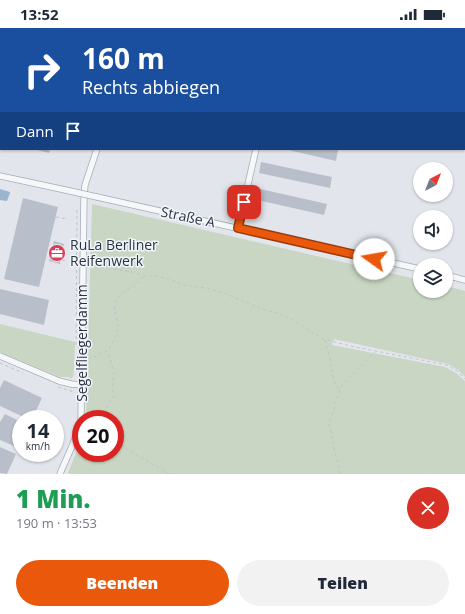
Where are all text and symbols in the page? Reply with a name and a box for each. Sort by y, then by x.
text: 13:52 [20,4,59,24]
text: 160 m [82,39,165,77]
icon: right [16,44,68,96]
text: Rechts abbiegen [82,75,220,99]
icon: arrive [62,120,84,142]
text: Dann [16,121,54,141]
north arrow [413,162,453,202]
map controls [413,162,453,298]
pin [227,185,261,219]
icon: arrive [233,191,255,213]
street label: Straße A [159,201,217,232]
button: sound [413,210,453,250]
place label: RuLa Berliner Reifenwerk [70,235,158,270]
position arrow [353,238,395,280]
office icon: RuLa Berliner Reifenwerk [47,243,67,263]
button: layers [413,258,453,298]
street label: Segelfliegerdamm [72,284,91,402]
speed limit sign: 20 [72,410,124,462]
text: 14 [27,417,49,444]
text: km/h [26,439,50,453]
text: 1 Min. [16,482,90,515]
button: close [407,487,449,529]
text: 190 m · 13:53 [16,514,97,532]
button: Beenden [16,560,229,606]
button: Teilen [237,560,449,606]

